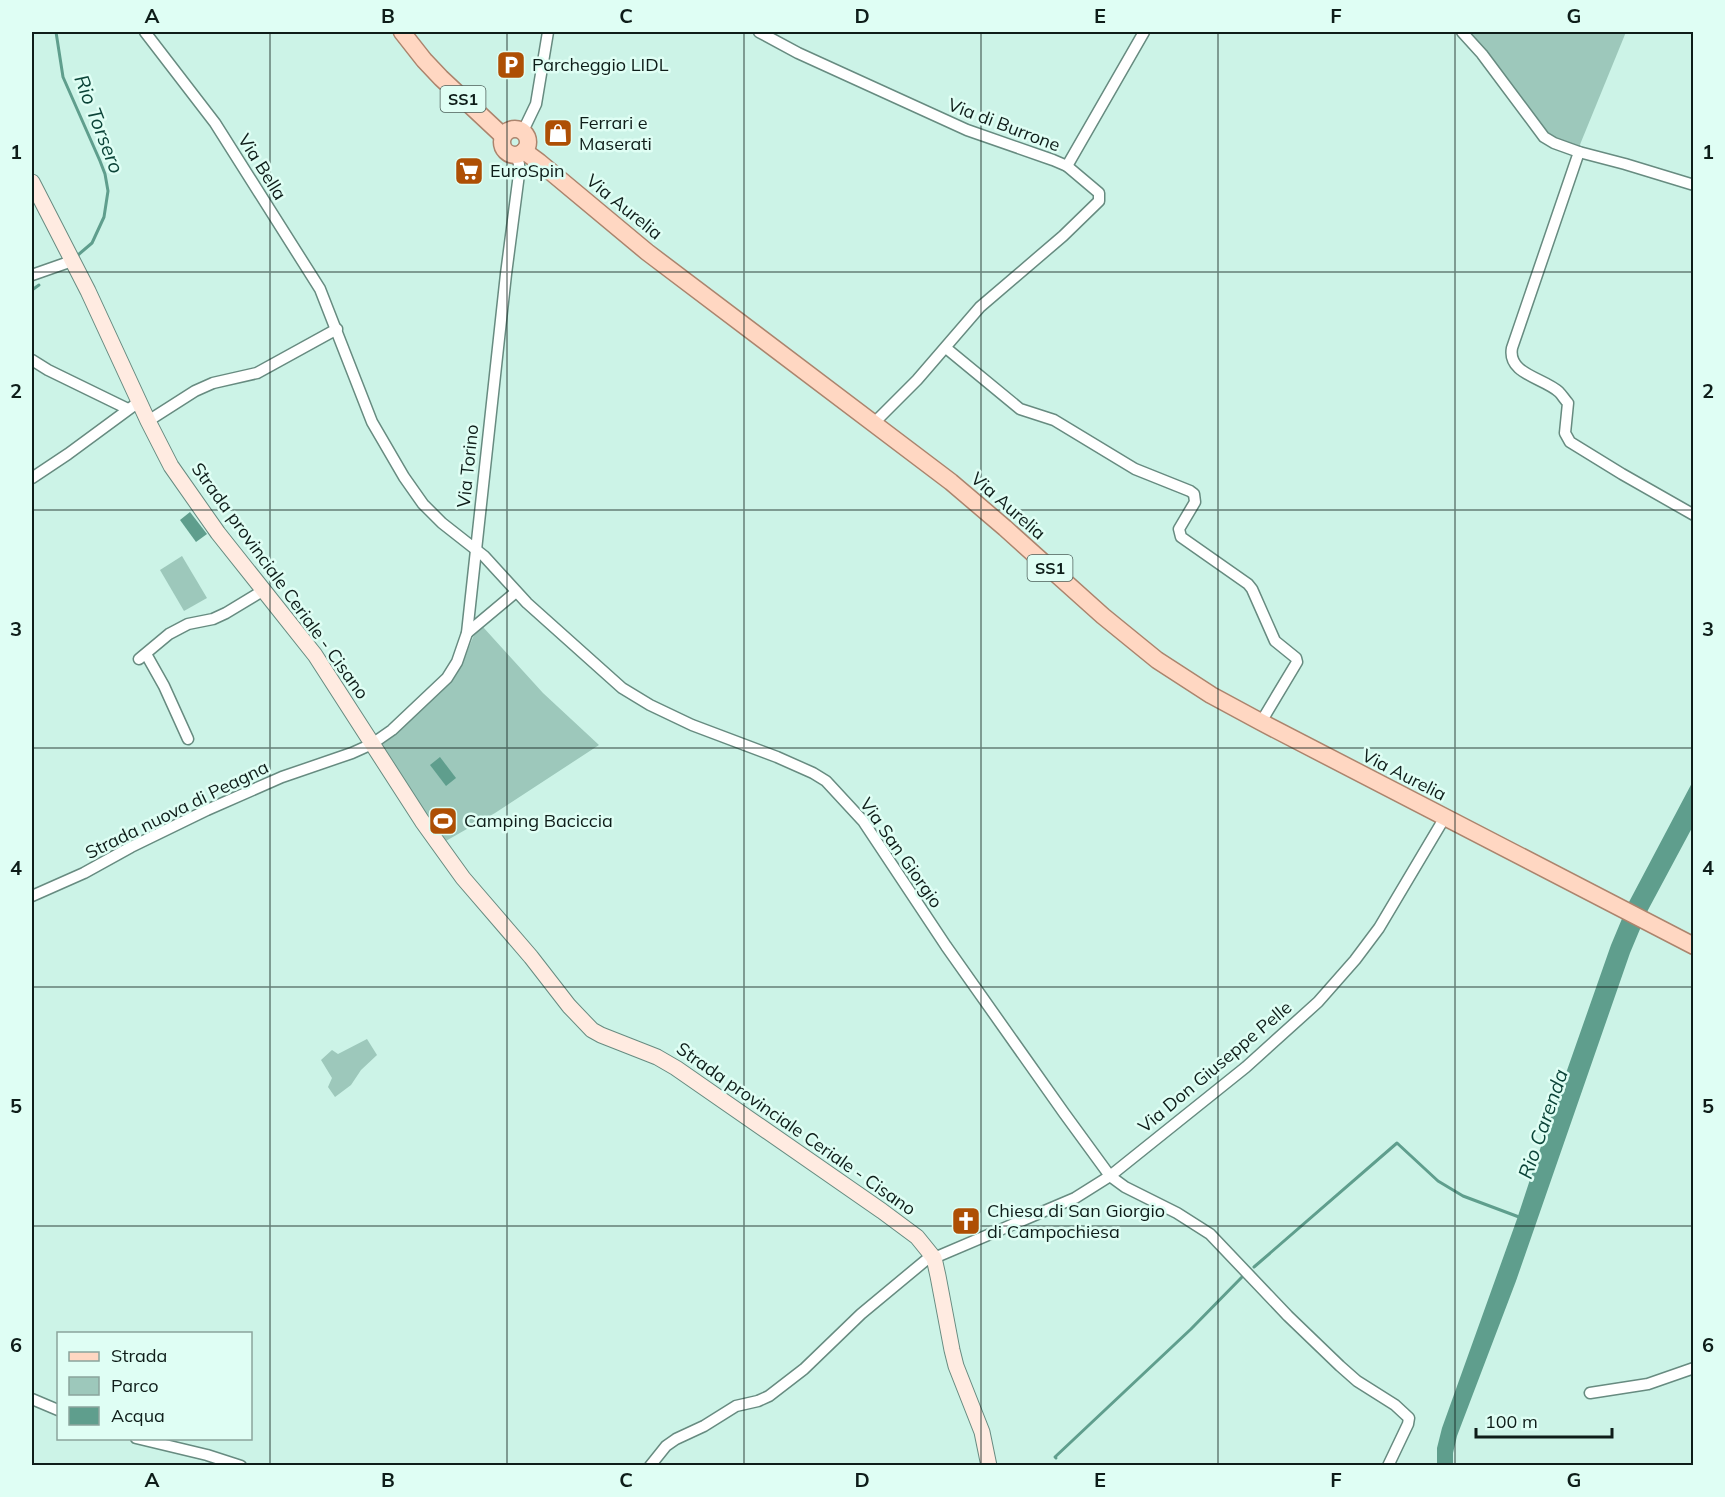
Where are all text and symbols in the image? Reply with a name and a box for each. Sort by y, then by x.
text: A [145,3,160,28]
text: B [381,3,395,28]
text: C [619,3,633,28]
text: D [854,3,870,28]
text: E [1094,3,1106,28]
text: F [1330,3,1342,28]
text: G [1567,3,1581,28]
parking icon: Parcheggio LIDL [495,49,527,81]
place label: Parcheggio LIDL [532,53,669,76]
water label: Rio Torsero [69,71,130,177]
road number: SS1 [440,86,486,112]
street label: Via di Burrone [945,93,1064,156]
place label: Ferrari e Maserati [579,111,652,155]
shop icon: Ferrari e Maserati [542,117,574,149]
street label: Via Bella [233,129,292,204]
text: 1 [10,139,22,164]
text: 1 [1702,139,1714,164]
supermarket icon: EuroSpin [453,155,485,187]
place label: EuroSpin [490,159,565,182]
street label: Via Aurelia [582,169,667,244]
text: 2 [10,378,22,403]
text: 2 [1702,378,1714,403]
street label: Via Torino [452,423,483,509]
street label: Strada provinciale Ceriale - Cisano [187,458,374,704]
street label: Via Aurelia [966,467,1050,544]
road number: SS1 [1028,555,1072,581]
text: 3 [10,616,22,641]
text: 3 [1702,616,1714,641]
street label: Via Aurelia [1358,744,1450,806]
street label: Strada nuova di Peagna [81,755,272,864]
street label: Via San Giorgio [855,793,948,912]
sports icon: Camping Baciccia [427,805,459,837]
place label: Camping Baciccia [464,809,613,832]
text: 4 [10,855,22,880]
text: 4 [1702,855,1714,880]
street label: Via Don Giuseppe Pelle [1133,996,1296,1138]
street label: Strada provinciale Ceriale - Cisano [672,1037,920,1220]
water label: Rio Carenda [1512,1066,1573,1182]
text: 5 [10,1093,22,1118]
text: 5 [1702,1093,1714,1118]
place label: Chiesa di San Giorgio di Campochiesa [987,1199,1165,1243]
church icon: Chiesa di San Giorgio di Campochiesa [950,1205,982,1237]
text: 6 [10,1332,22,1357]
legend [57,1332,252,1440]
text: 6 [1702,1332,1714,1357]
text: Strada [111,1344,167,1367]
text: Parco [111,1374,159,1397]
scale bar [1476,1401,1612,1439]
text: Acqua [111,1404,165,1427]
text: 100 m [1485,1410,1538,1433]
text: A [145,1467,160,1492]
text: B [381,1467,395,1492]
text: C [619,1467,633,1492]
text: D [854,1467,870,1492]
text: E [1094,1467,1106,1492]
text: F [1330,1467,1342,1492]
text: G [1567,1467,1581,1492]

